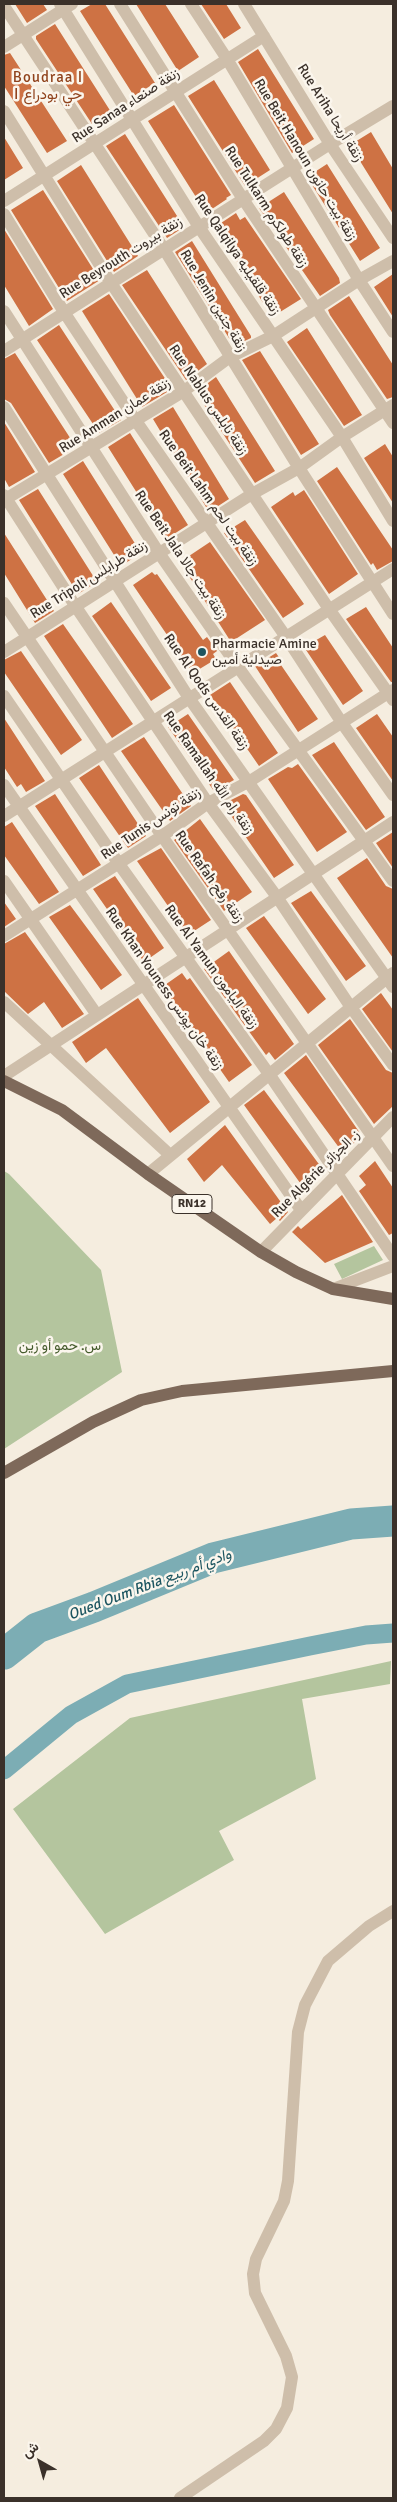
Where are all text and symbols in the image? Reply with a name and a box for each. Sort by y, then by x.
street label: Rue Ariha زنقة أريحا [293,61,367,165]
street label: Rue Sanaa زنقة صنعاء [69,65,183,147]
district label: Boudraa I I حي بودراع [12,69,84,104]
street label: Rue Beit Hanoun زنقة بيت حانون [250,76,360,244]
street label: Rue Tulkarm زنقة طولكرم [221,143,311,271]
street label: Rue Qalqilya زنقة قلقيليه [190,191,284,319]
street label: Rue Beyrouth زنقة بيروت [57,213,185,303]
street label: Rue Jenin زنقة جنين [176,247,250,355]
street label: Rue Nablus زنقة نابلس [165,342,251,458]
street label: Rue Amman زنقة عمان [56,375,174,457]
street label: Rue Beit Lahm زنقة بيت لحم [155,427,261,569]
street label: Rue Beit Jala زنقة بيت جالا [131,487,229,623]
street label: Rue Tripoli زنقة طرابلس [27,537,151,623]
street label: Rue Al Qods زنقة القدس [160,631,252,753]
place label: Pharmacie Amine صيدلية أمين [212,636,317,669]
marker: Pharmacie Amine صيدلية أمين [196,646,208,658]
street label: Rue Ramallah زنقة رام الله [159,708,257,838]
street label: Rue Tunis زنقة تونس [98,784,204,864]
street label: Rue Rafah زنقة رفح [171,828,247,926]
street label: Rue Al Yamun زنقة اليامون [160,902,262,1032]
street label: Rue Khan Youness زنقة خان يونس [101,905,227,1073]
street label: Rue Algérie ز. الجزائر [268,1126,364,1222]
road number: RN12 [172,1194,212,1214]
park label: س. حمو أو زين [19,1338,101,1354]
water label: Oued Oum Rbia وادي أم ربيع [66,1546,234,1624]
north arrow [15,2437,65,2487]
text: ش [19,2438,42,2462]

